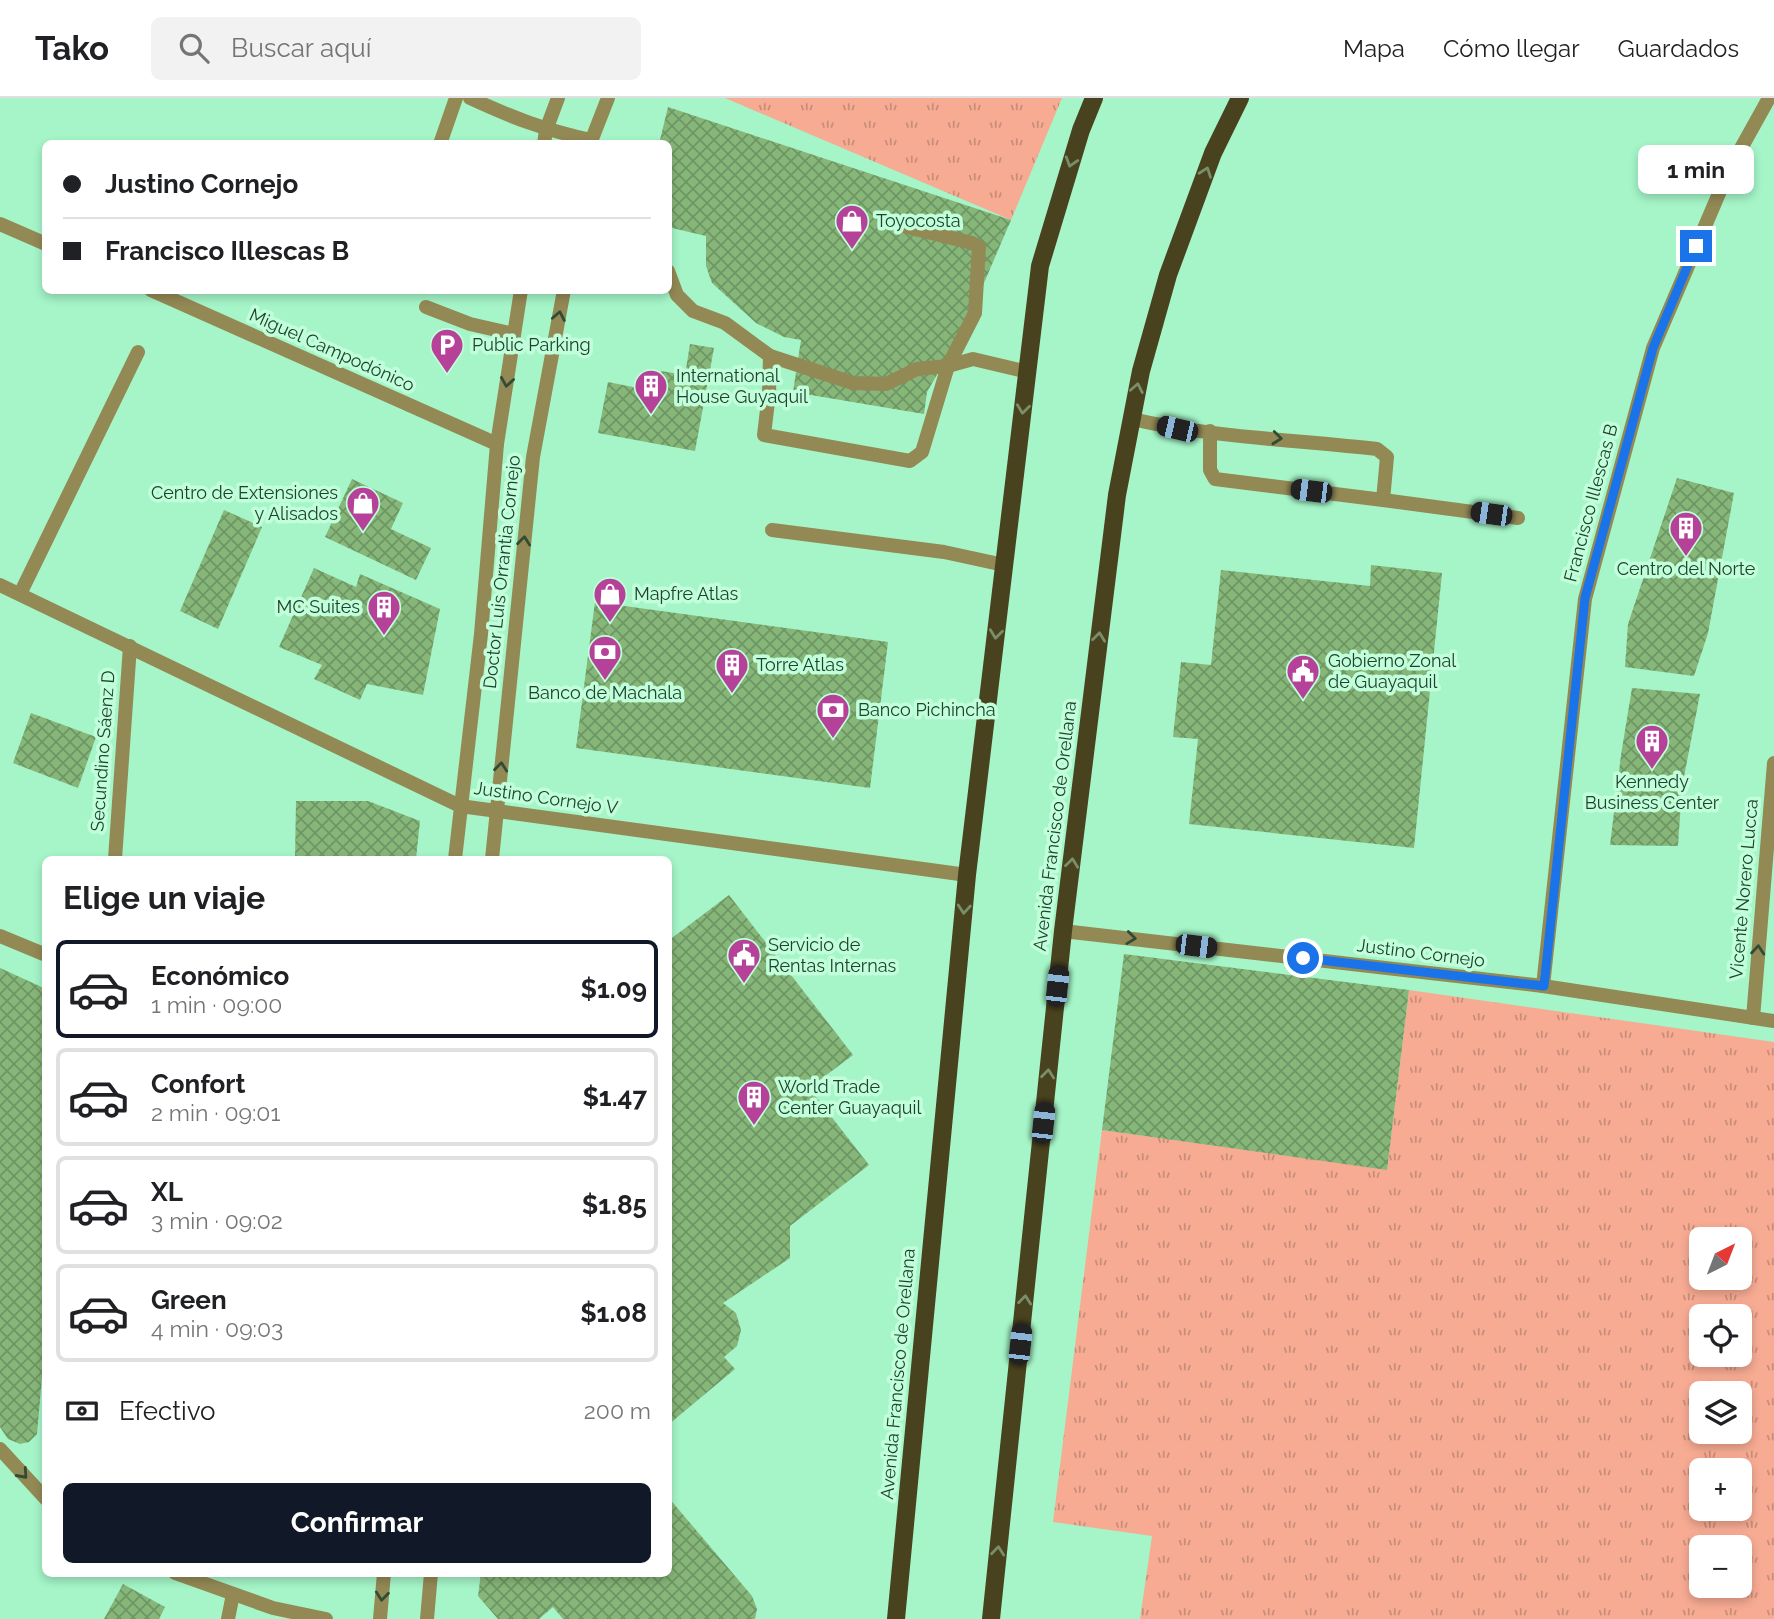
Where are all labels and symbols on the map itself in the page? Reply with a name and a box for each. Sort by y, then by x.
callout: 1 min [1638,144,1754,194]
one-way arrow [1065,156,1080,168]
one-way arrow [1198,166,1212,178]
shop icon: Toyocosta [833,202,871,251]
place label: Toyocosta [876,210,961,231]
route end [1680,230,1712,262]
street label: Miguel Campodónico [246,304,418,396]
one-way arrow [551,310,566,322]
parking icon: Public Parking [428,326,466,375]
place label: Public Parking [472,334,591,355]
place label: International House Guyaquil [676,365,808,407]
building icon: International House Guyaquil [632,367,670,416]
one-way arrow [500,376,515,388]
one-way arrow [1129,382,1144,394]
one-way arrow [1016,403,1031,414]
car [1155,414,1200,444]
street label: Francisco Illescas B [1559,422,1622,584]
one-way arrow [1272,431,1283,446]
street label: Doctor Luis Orrantia Cornejo [479,454,524,690]
car [1289,478,1334,504]
place label: Centro de Extensiones y Alisados [151,482,338,524]
shop icon: Centro de Extensiones y Alisados [344,484,382,533]
car [1469,501,1514,527]
building icon: Centro del Norte [1667,509,1705,558]
one-way arrow [516,535,531,546]
place label: Centro del Norte [1617,558,1756,579]
shop icon: Mapfre Atlas [591,575,629,624]
place label: Mapfre Atlas [634,583,739,604]
building icon: MC Suites [365,588,403,637]
place label: MC Suites [277,596,360,617]
one-way arrow [988,629,1003,640]
one-way arrow [1092,631,1107,643]
bank icon: Banco de Machala [586,633,624,682]
building icon: Torre Atlas [713,646,751,695]
place label: Gobierno Zonal de Guayaquil [1328,650,1456,692]
public building icon: Gobierno Zonal de Guayaquil [1284,652,1322,701]
place label: Torre Atlas [756,654,844,675]
street label: Secundino Sáenz D [86,670,119,832]
place label: Banco de Machala [528,682,682,703]
bank icon: Banco Pichincha [814,691,852,740]
place label: Banco Pichincha [858,699,995,720]
street label: Avenida Francisco de Orellana [1029,700,1080,952]
building icon: Kennedy Business Center [1633,722,1671,771]
one-way arrow [493,761,508,773]
place label: Kennedy Business Center [1585,771,1720,813]
street label: Justino Cornejo V [473,777,619,818]
street label: Vicente Norero Lucca [1725,798,1762,980]
one-way arrow [1064,857,1079,869]
one-way arrow [957,904,972,915]
one-way arrow [1125,931,1137,946]
car [1174,933,1219,959]
place label: Servicio de Rentas Internas [768,934,896,976]
street label: Justino Cornejo [1356,934,1487,971]
public building icon: Servicio de Rentas Internas [725,936,763,985]
route start [1287,942,1319,974]
one-way arrow [1750,945,1765,956]
car [1045,964,1070,1008]
one-way arrow [1040,1068,1055,1079]
place label: World Trade Center Guayaquil [778,1076,921,1118]
building icon: World Trade Center Guayaquil [735,1078,773,1127]
car [1031,1101,1056,1145]
north arrow [1689,1227,1752,1290]
street label: Avenida Francisco de Orellana [876,1248,919,1500]
one-way arrow [1017,1295,1032,1306]
car [1008,1322,1033,1366]
one-way arrow [15,1466,27,1479]
one-way arrow [991,1545,1006,1557]
one-way arrow [375,1591,390,1602]

